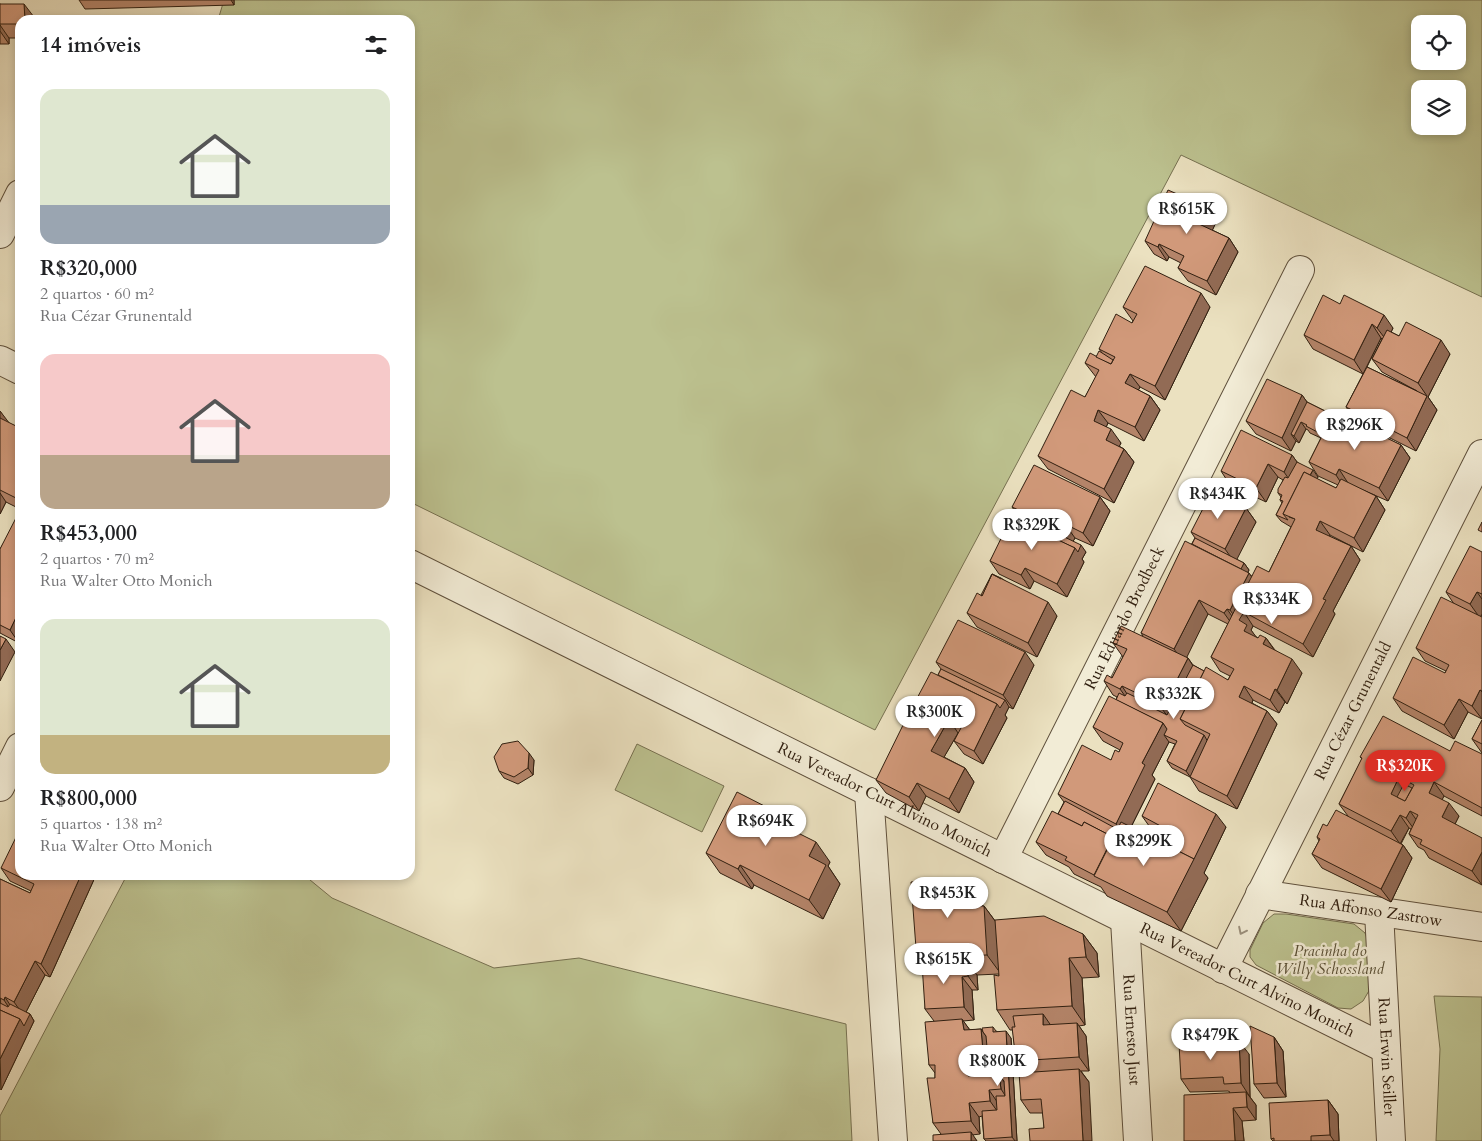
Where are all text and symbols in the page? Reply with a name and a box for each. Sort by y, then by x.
map controls [1411,15,1466,135]
button: locate [1411,15,1466,70]
text: 14 imóveis [40,31,141,60]
icon: filters [362,31,390,59]
button: layers [1411,80,1466,135]
icon: home [170,121,260,211]
pin: R$615K [1146,192,1228,235]
text: R$615K [1158,198,1216,220]
text: R$320,000 [40,254,137,283]
text: 2 quartos · 60 m² [40,283,154,305]
text: Rua Cézar Grunentald [40,305,192,327]
icon: home [170,386,260,476]
pin: R$296K [1314,408,1396,451]
text: R$296K [1326,414,1384,436]
pin: R$434K [1177,478,1259,520]
text: R$434K [1189,483,1247,505]
pin: R$329K [991,508,1073,551]
text: R$329K [1003,514,1061,536]
text: R$453,000 [40,519,137,548]
street label: Rua Eduardo Brodbeck [1079,542,1170,693]
text: 2 quartos · 70 m² [40,548,154,570]
text: Rua Walter Otto Monich [40,570,212,592]
pin: R$334K [1231,582,1313,625]
text: R$334K [1243,588,1301,610]
street label: Rua Cézar Grunentald [1309,637,1397,784]
icon: home [170,651,260,741]
pin: R$332K [1133,678,1215,720]
text: R$332K [1145,683,1203,705]
pin: R$300K [894,696,976,738]
text: R$300K [906,701,964,723]
street label: Rua Vereador Curt Alvino Monich [774,737,996,863]
pin: R$320K [1364,750,1446,792]
text: R$320K [1376,755,1434,777]
text: R$800,000 [40,784,137,813]
pin: R$694K [725,804,807,847]
text: R$694K [737,810,795,832]
text: 5 quartos · 138 m² [40,813,162,835]
pin: R$299K [1103,824,1185,867]
text: R$299K [1115,830,1173,852]
text: Rua Walter Otto Monich [40,835,212,857]
pin: R$453K [907,876,989,919]
text: R$453K [919,882,977,904]
street label: Rua Affonso Zastrow [1298,889,1444,932]
street label: Rua Vereador Curt Alvino Monich [1136,917,1359,1043]
one-way arrow [1238,926,1248,935]
park label: Pracinha do Willy Schossland [1276,940,1385,980]
pin: R$615K [903,942,985,985]
text: R$615K [915,948,973,970]
street label: Rua Ernesto Just [1117,974,1146,1086]
street label: Rua Erwin Seiller [1373,997,1401,1117]
pin: R$479K [1170,1018,1252,1061]
text: R$479K [1182,1024,1240,1046]
pin: R$800K [957,1044,1039,1087]
text: R$800K [969,1050,1027,1072]

